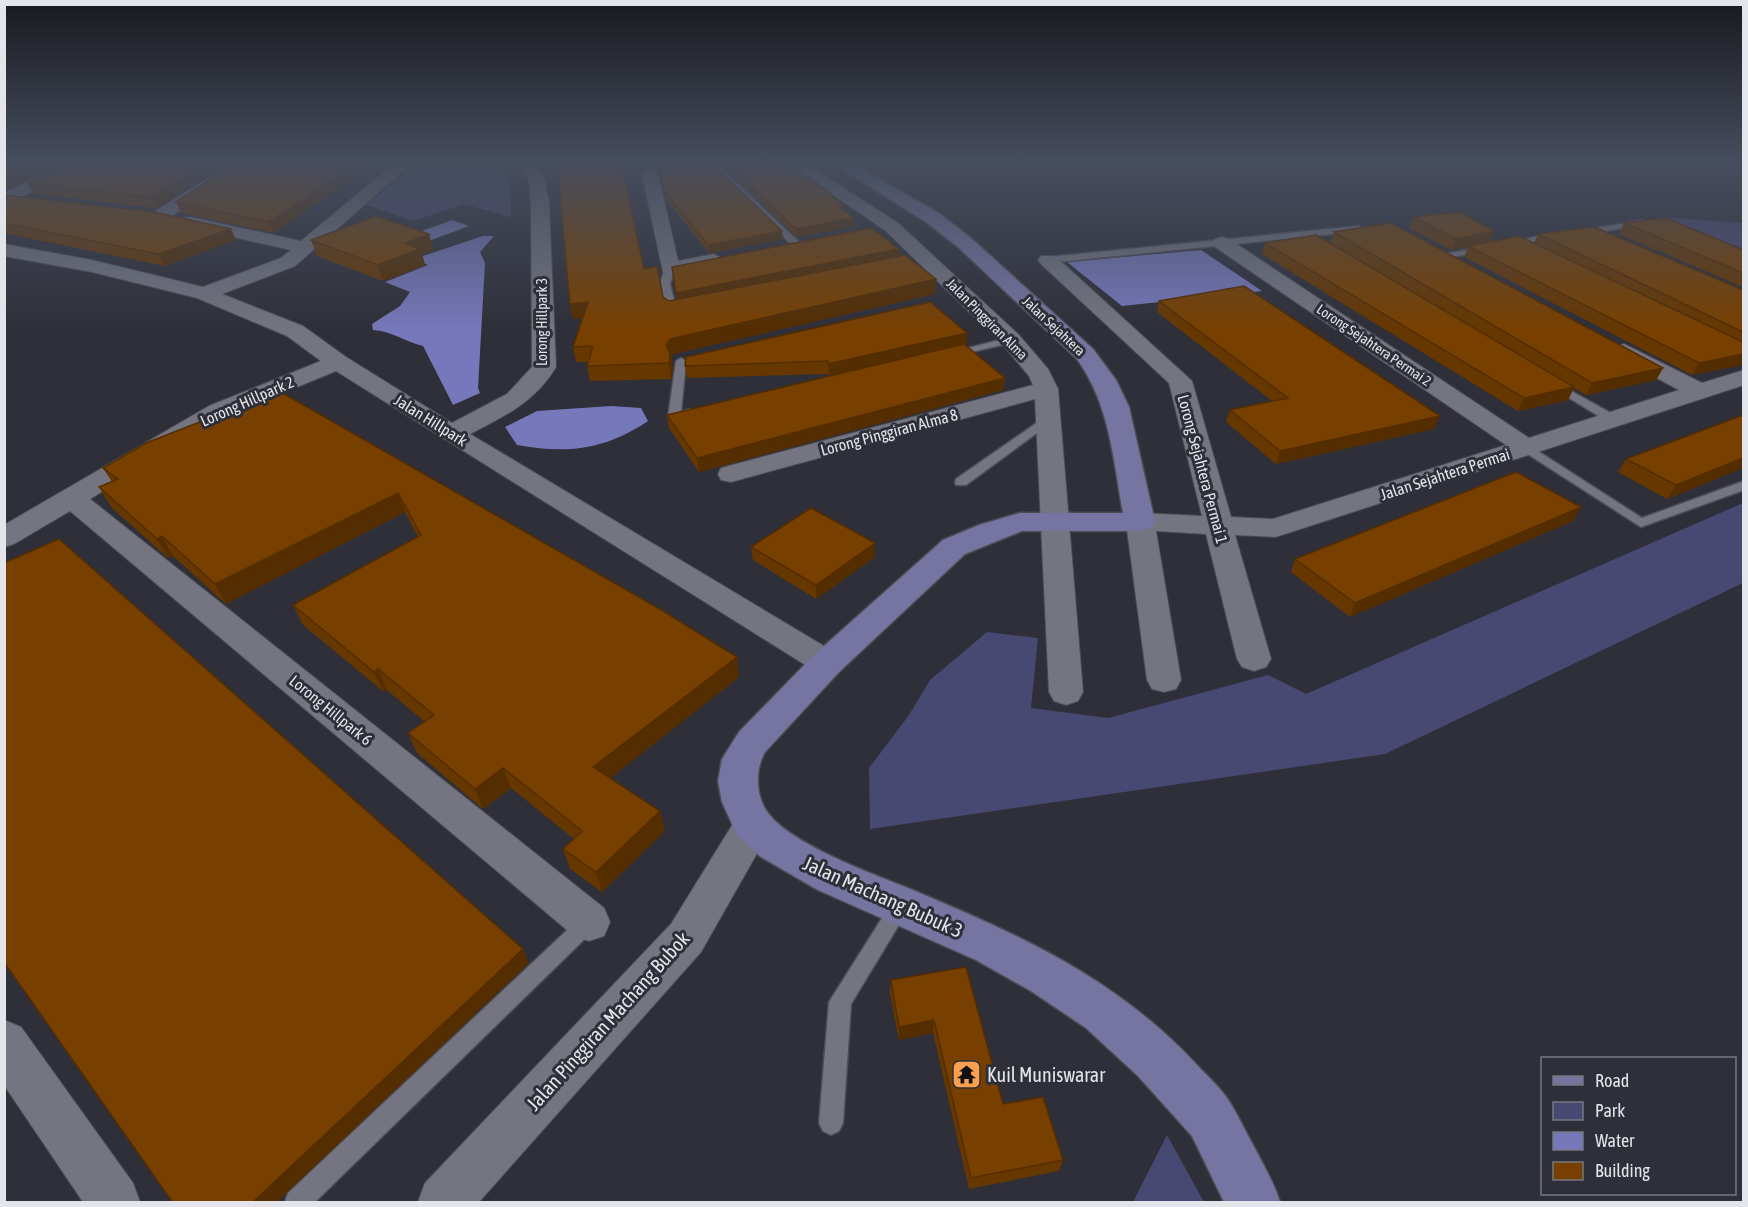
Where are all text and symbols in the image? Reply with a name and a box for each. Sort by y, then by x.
street label: Jalan Pinggiran Alma [943,275,1031,363]
street label: Lorong Hillpark 3 [534,278,550,366]
street label: Jalan Sejahtera [1020,293,1088,359]
street label: Lorong Sejahtera Permai 2 [1314,301,1434,389]
street label: Lorong Hillpark 2 [197,372,297,431]
street label: Jalan Hillpark [391,391,471,450]
street label: Lorong Sejahtera Permai 1 [1173,393,1232,546]
street label: Lorong Pinggiran Alma 8 [818,405,960,460]
street label: Jalan Sejahtera Permai [1378,445,1512,504]
street label: Lorong Hillpark 6 [286,671,376,749]
street label: Jalan Machang Bubuk 3 [800,851,966,942]
street label: Jalan Pinggiran Machang Bubok [521,927,694,1115]
legend [1541,1057,1736,1195]
temple icon: Kuil Muniswarar [950,1059,982,1091]
place label: Kuil Muniswarar [987,1063,1106,1086]
text: Road [1595,1070,1629,1091]
text: Park [1595,1100,1625,1121]
text: Water [1595,1130,1635,1151]
text: Building [1595,1160,1650,1181]

